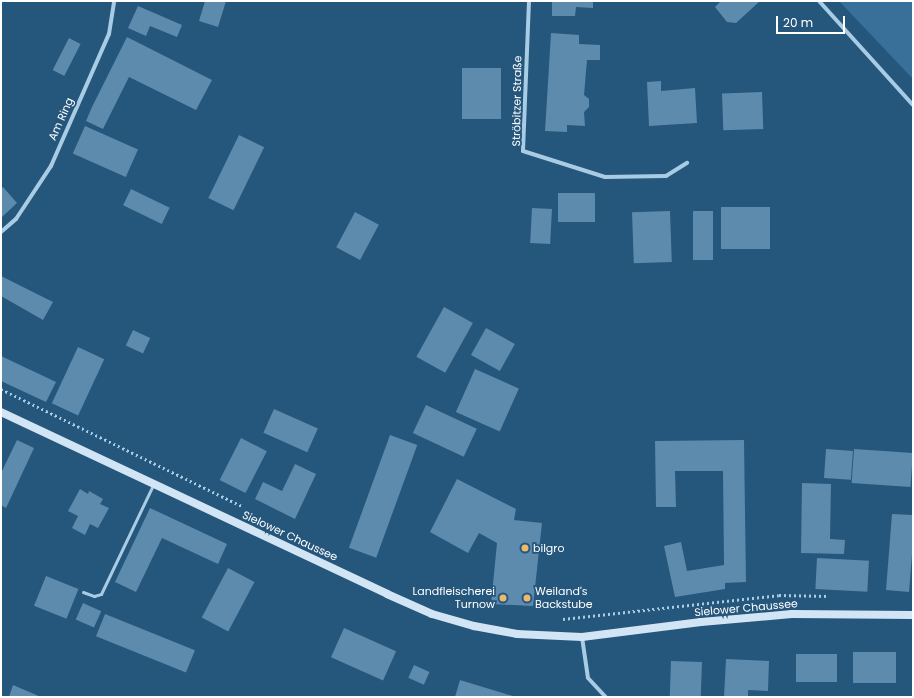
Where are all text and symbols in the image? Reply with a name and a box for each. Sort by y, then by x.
scale bar [778,8,847,34]
text: 20 m [783,14,813,31]
street label: Ströbitzer Straße [510,55,524,147]
street label: Am Ring [46,96,76,142]
street label: Sielower Chaussee [240,508,340,564]
place label: bilgro [533,541,564,555]
marker: bilgro [520,543,530,553]
place label: Landfleischerei Turnow [413,585,495,611]
place label: Weiland's Backstube [535,585,593,611]
marker: Landfleischerei Turnow [498,593,508,603]
marker: Weiland's Backstube [522,593,532,603]
street label: Sielower Chaussee [694,597,798,619]

